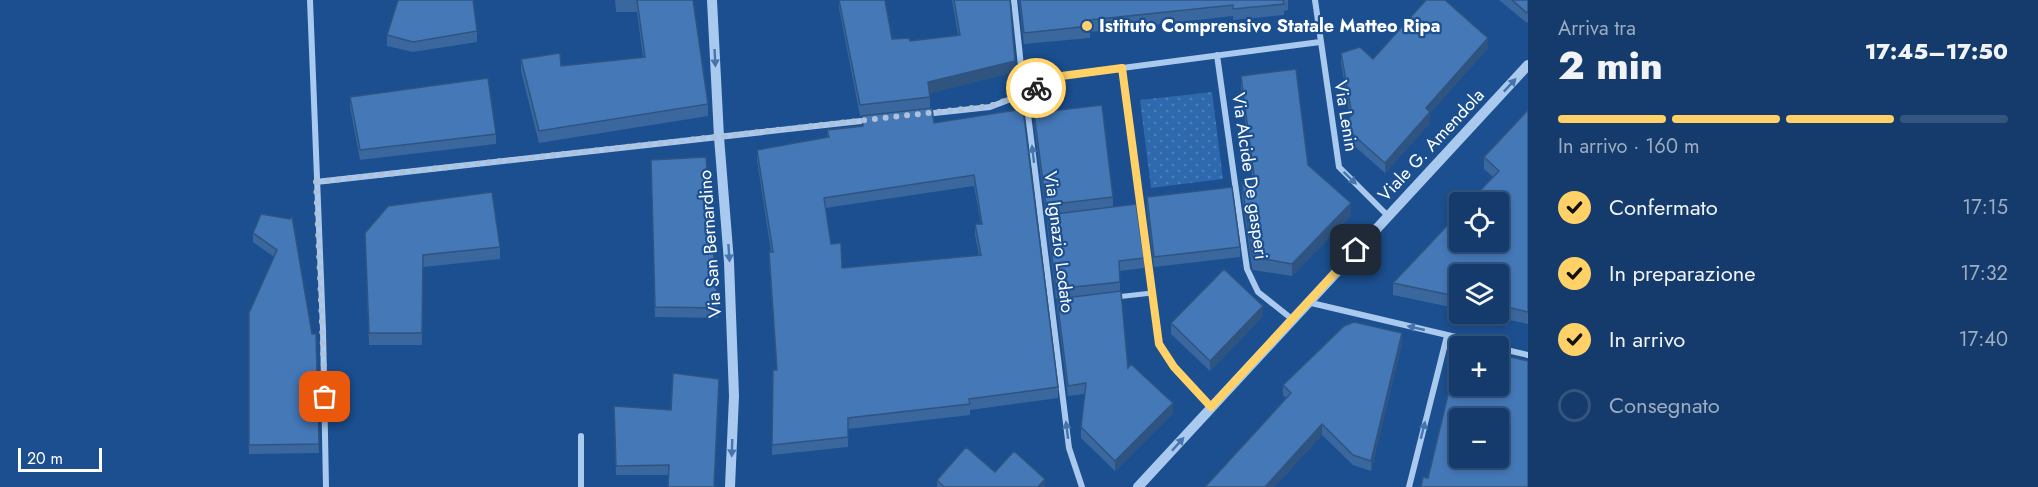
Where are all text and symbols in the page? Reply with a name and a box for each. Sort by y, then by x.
place label: Istituto Comprensivo Statale Matteo Ripa [1099,13,1440,39]
text: Arriva tra [1558,14,1636,43]
marker: Istituto Comprensivo Statale Matteo Ripa [1080,19,1094,33]
text: 17:45–17:50 [1865,35,2008,67]
text: 2 min [1558,37,1663,94]
one-way arrow [710,49,720,68]
courier [1006,58,1066,118]
icon: bike [1020,72,1053,105]
one-way arrow [1503,77,1517,92]
street label: Via Lenin [1328,79,1364,153]
street label: Viale G. Amendola [1372,83,1490,207]
street label: Via Alcide De gasperi [1225,91,1275,261]
text: In arrivo · 160 m [1558,132,1699,161]
one-way arrow [1028,144,1038,163]
street label: Via San Bernardino [692,169,728,319]
street label: Via Ignazio Lodato [1037,170,1081,315]
one-way arrow [1342,171,1357,185]
icon: check [1558,191,1591,224]
text: Confermato [1609,191,1718,223]
map controls [1449,192,1509,468]
button: locate [1449,192,1509,252]
text: 17:15 [1962,193,2008,222]
pin [1330,224,1381,275]
icon: home [1339,233,1372,266]
one-way arrow [724,243,733,262]
icon: check [1558,257,1591,290]
text: In preparazione [1609,257,1756,289]
text: 17:32 [1960,259,2008,288]
button: layers [1449,264,1509,324]
one-way arrow [1407,323,1425,333]
icon: check [1558,323,1591,356]
text: In arrivo [1609,323,1685,355]
text: 17:40 [1959,325,2008,354]
button: + [1449,336,1509,396]
pin [299,371,350,422]
icon: bag [308,380,341,413]
text: Consegnato [1609,389,1720,421]
button: − [1449,408,1509,468]
one-way arrow [1063,421,1072,440]
one-way arrow [1419,421,1429,439]
one-way arrow [1171,437,1184,452]
one-way arrow [728,438,737,457]
scale bar [18,445,102,472]
text: 20 m [27,447,63,470]

